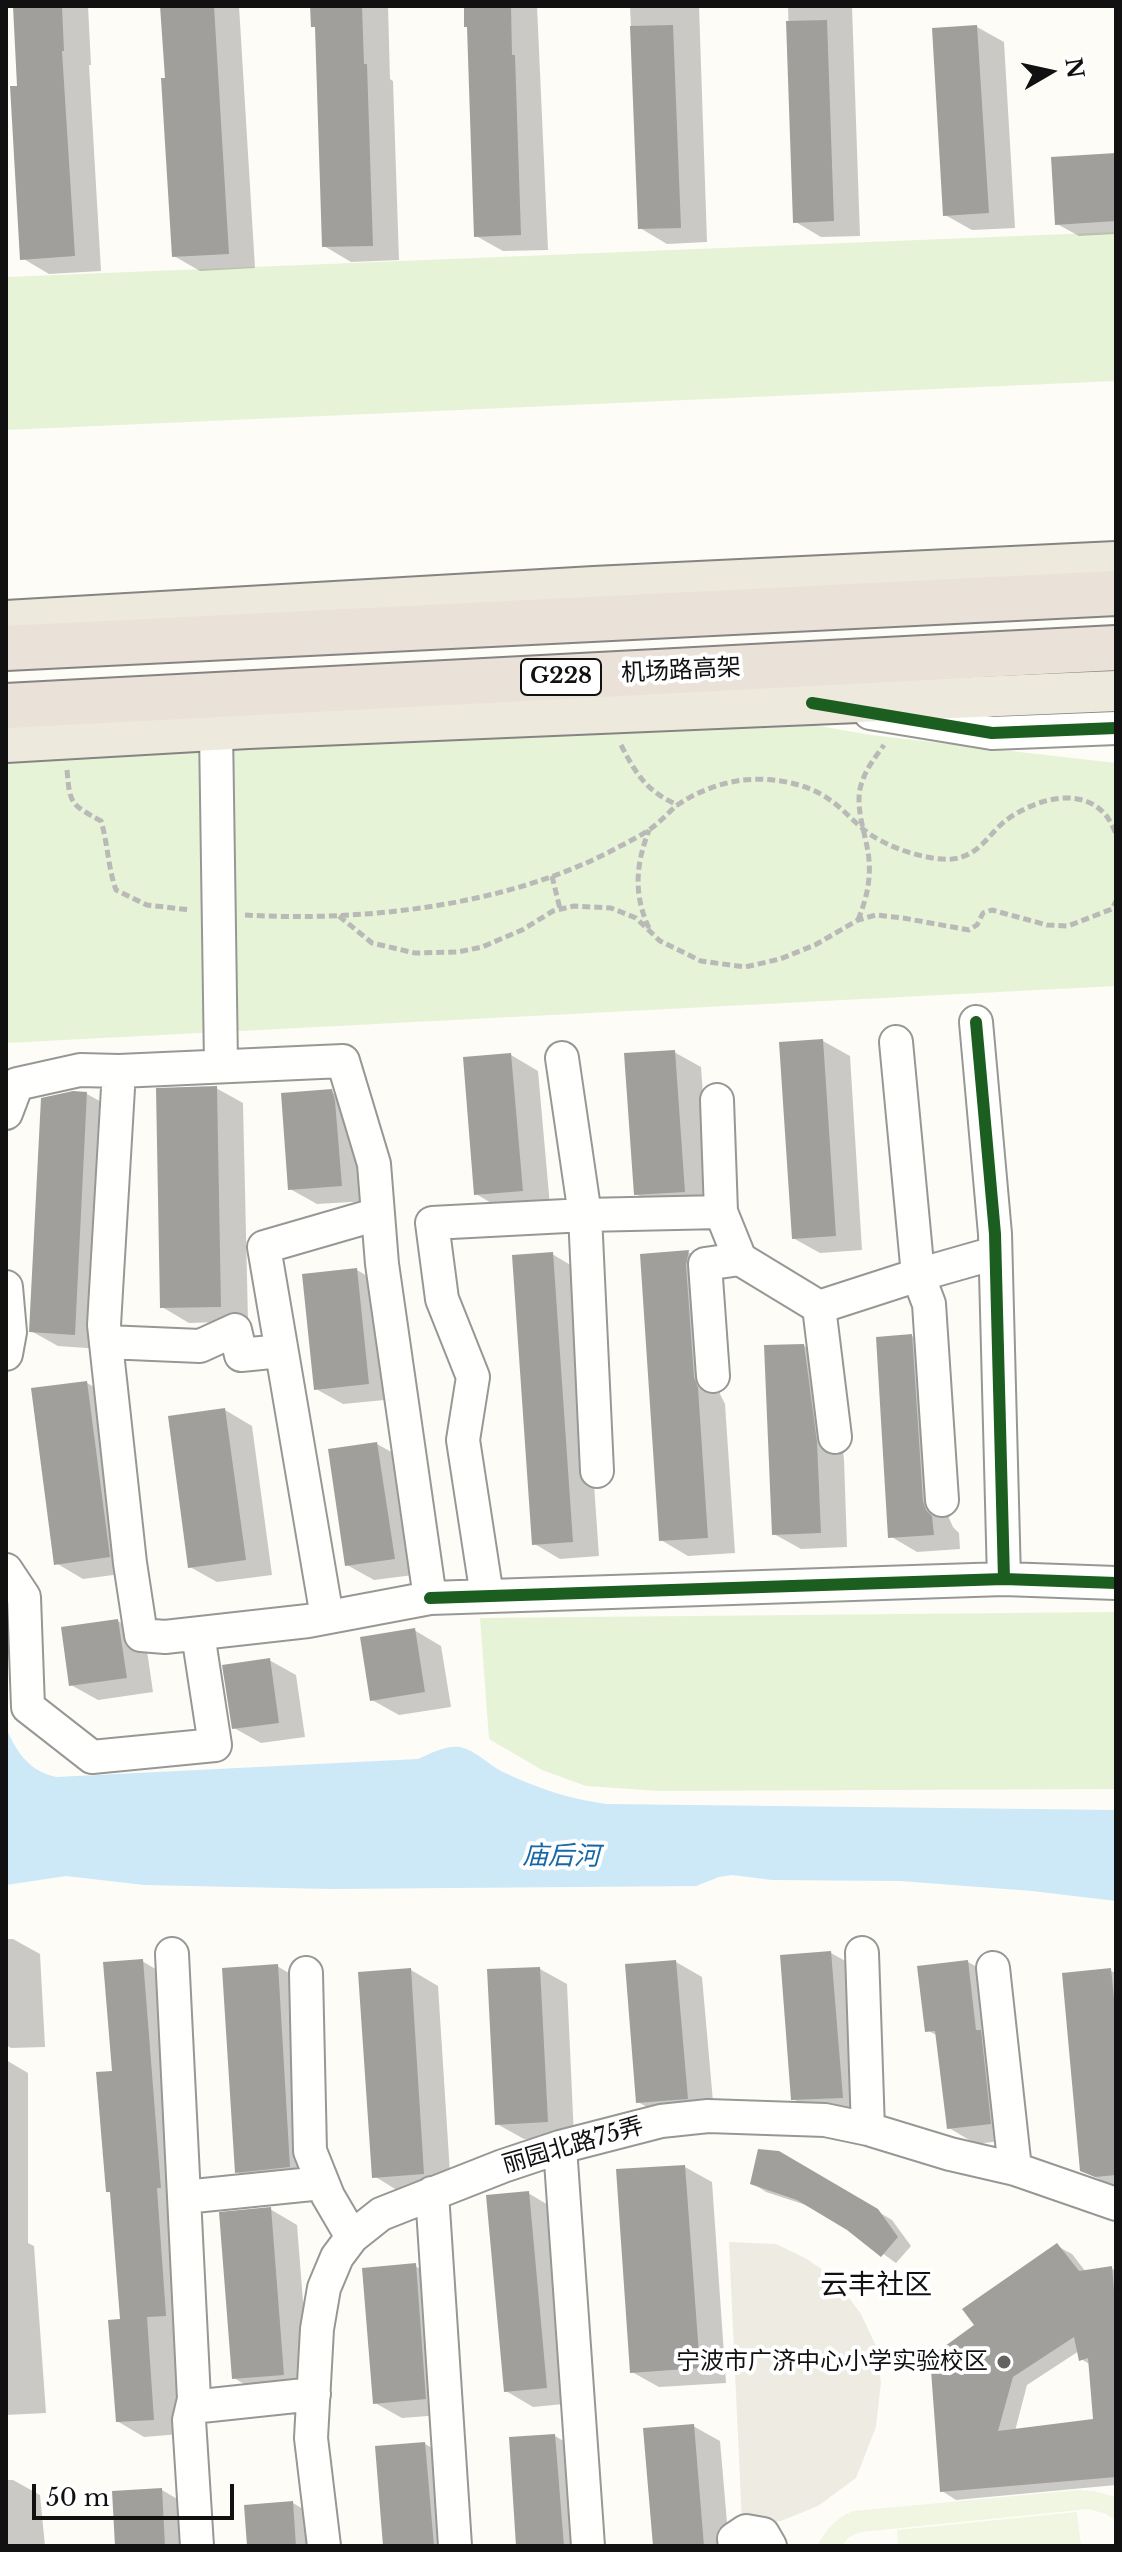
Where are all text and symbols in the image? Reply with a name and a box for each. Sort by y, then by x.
north arrow [1010,32,1090,112]
text: N [1059,56,1089,80]
street label: 机场路高架 [620,653,742,689]
road number: G228 [521,659,601,695]
water label: 庙后河 [522,1841,600,1873]
street label: 丽园北路75弄 [499,2112,647,2180]
district label: 云丰社区 [820,2269,932,2303]
place label: 宁波市广济中心小学实验校区 [676,2348,988,2376]
marker: 宁波市广济中心小学实验校区 [995,2353,1013,2371]
scale bar [36,2468,238,2518]
text: 50 m [46,2483,109,2512]

